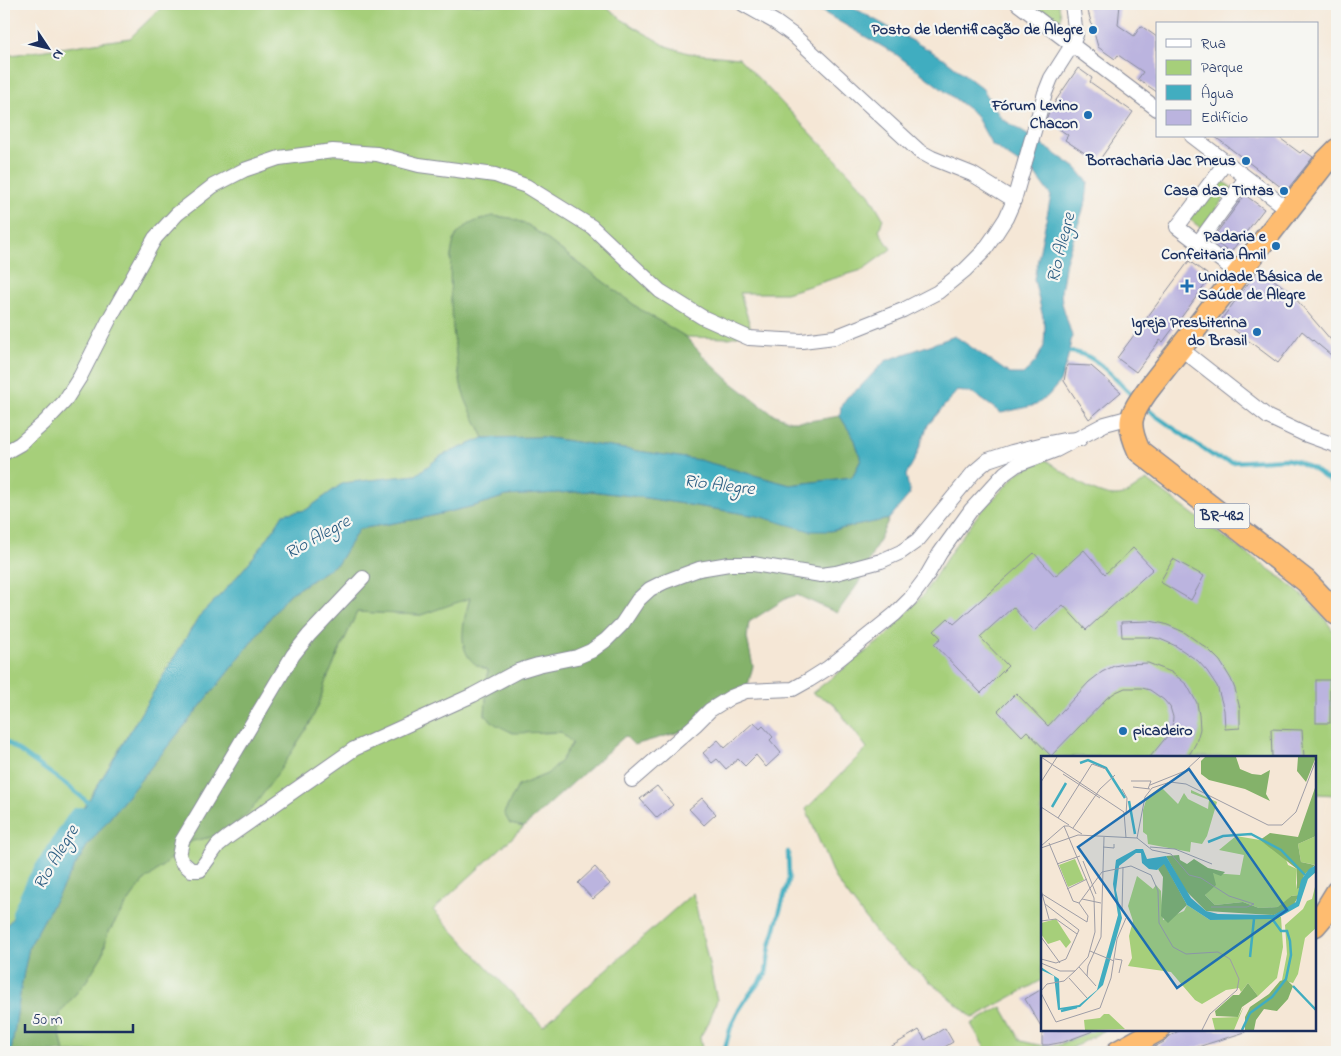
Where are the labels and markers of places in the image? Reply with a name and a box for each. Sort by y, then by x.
place label: Posto de Identificação de Alegre [872,18,1084,43]
marker: Posto de Identificação de Alegre [1087,24,1099,36]
place label: Fórum Levino Chacon [991,94,1078,136]
marker: Fórum Levino Chacon [1082,109,1094,121]
place label: Borracharia Jac Pneus [1085,149,1236,173]
marker: Borracharia Jac Pneus [1240,155,1252,167]
place label: Casa das Tintas [1164,179,1274,203]
marker: Casa das Tintas [1278,185,1290,197]
place label: Padaria e Confeitaria Amil [1161,225,1267,267]
marker: Padaria e Confeitaria Amil [1270,240,1282,252]
place label: Unidade Básica de Saúde de Alegre [1198,265,1323,308]
marker: Unidade Básica de Saúde de Alegre [1180,279,1194,293]
place label: Igreja Presbiterina do Brasil [1131,311,1247,353]
marker: Igreja Presbiterina do Brasil [1251,326,1263,338]
place label: picadeiro [1133,719,1193,743]
marker: picadeiro [1117,725,1129,737]

